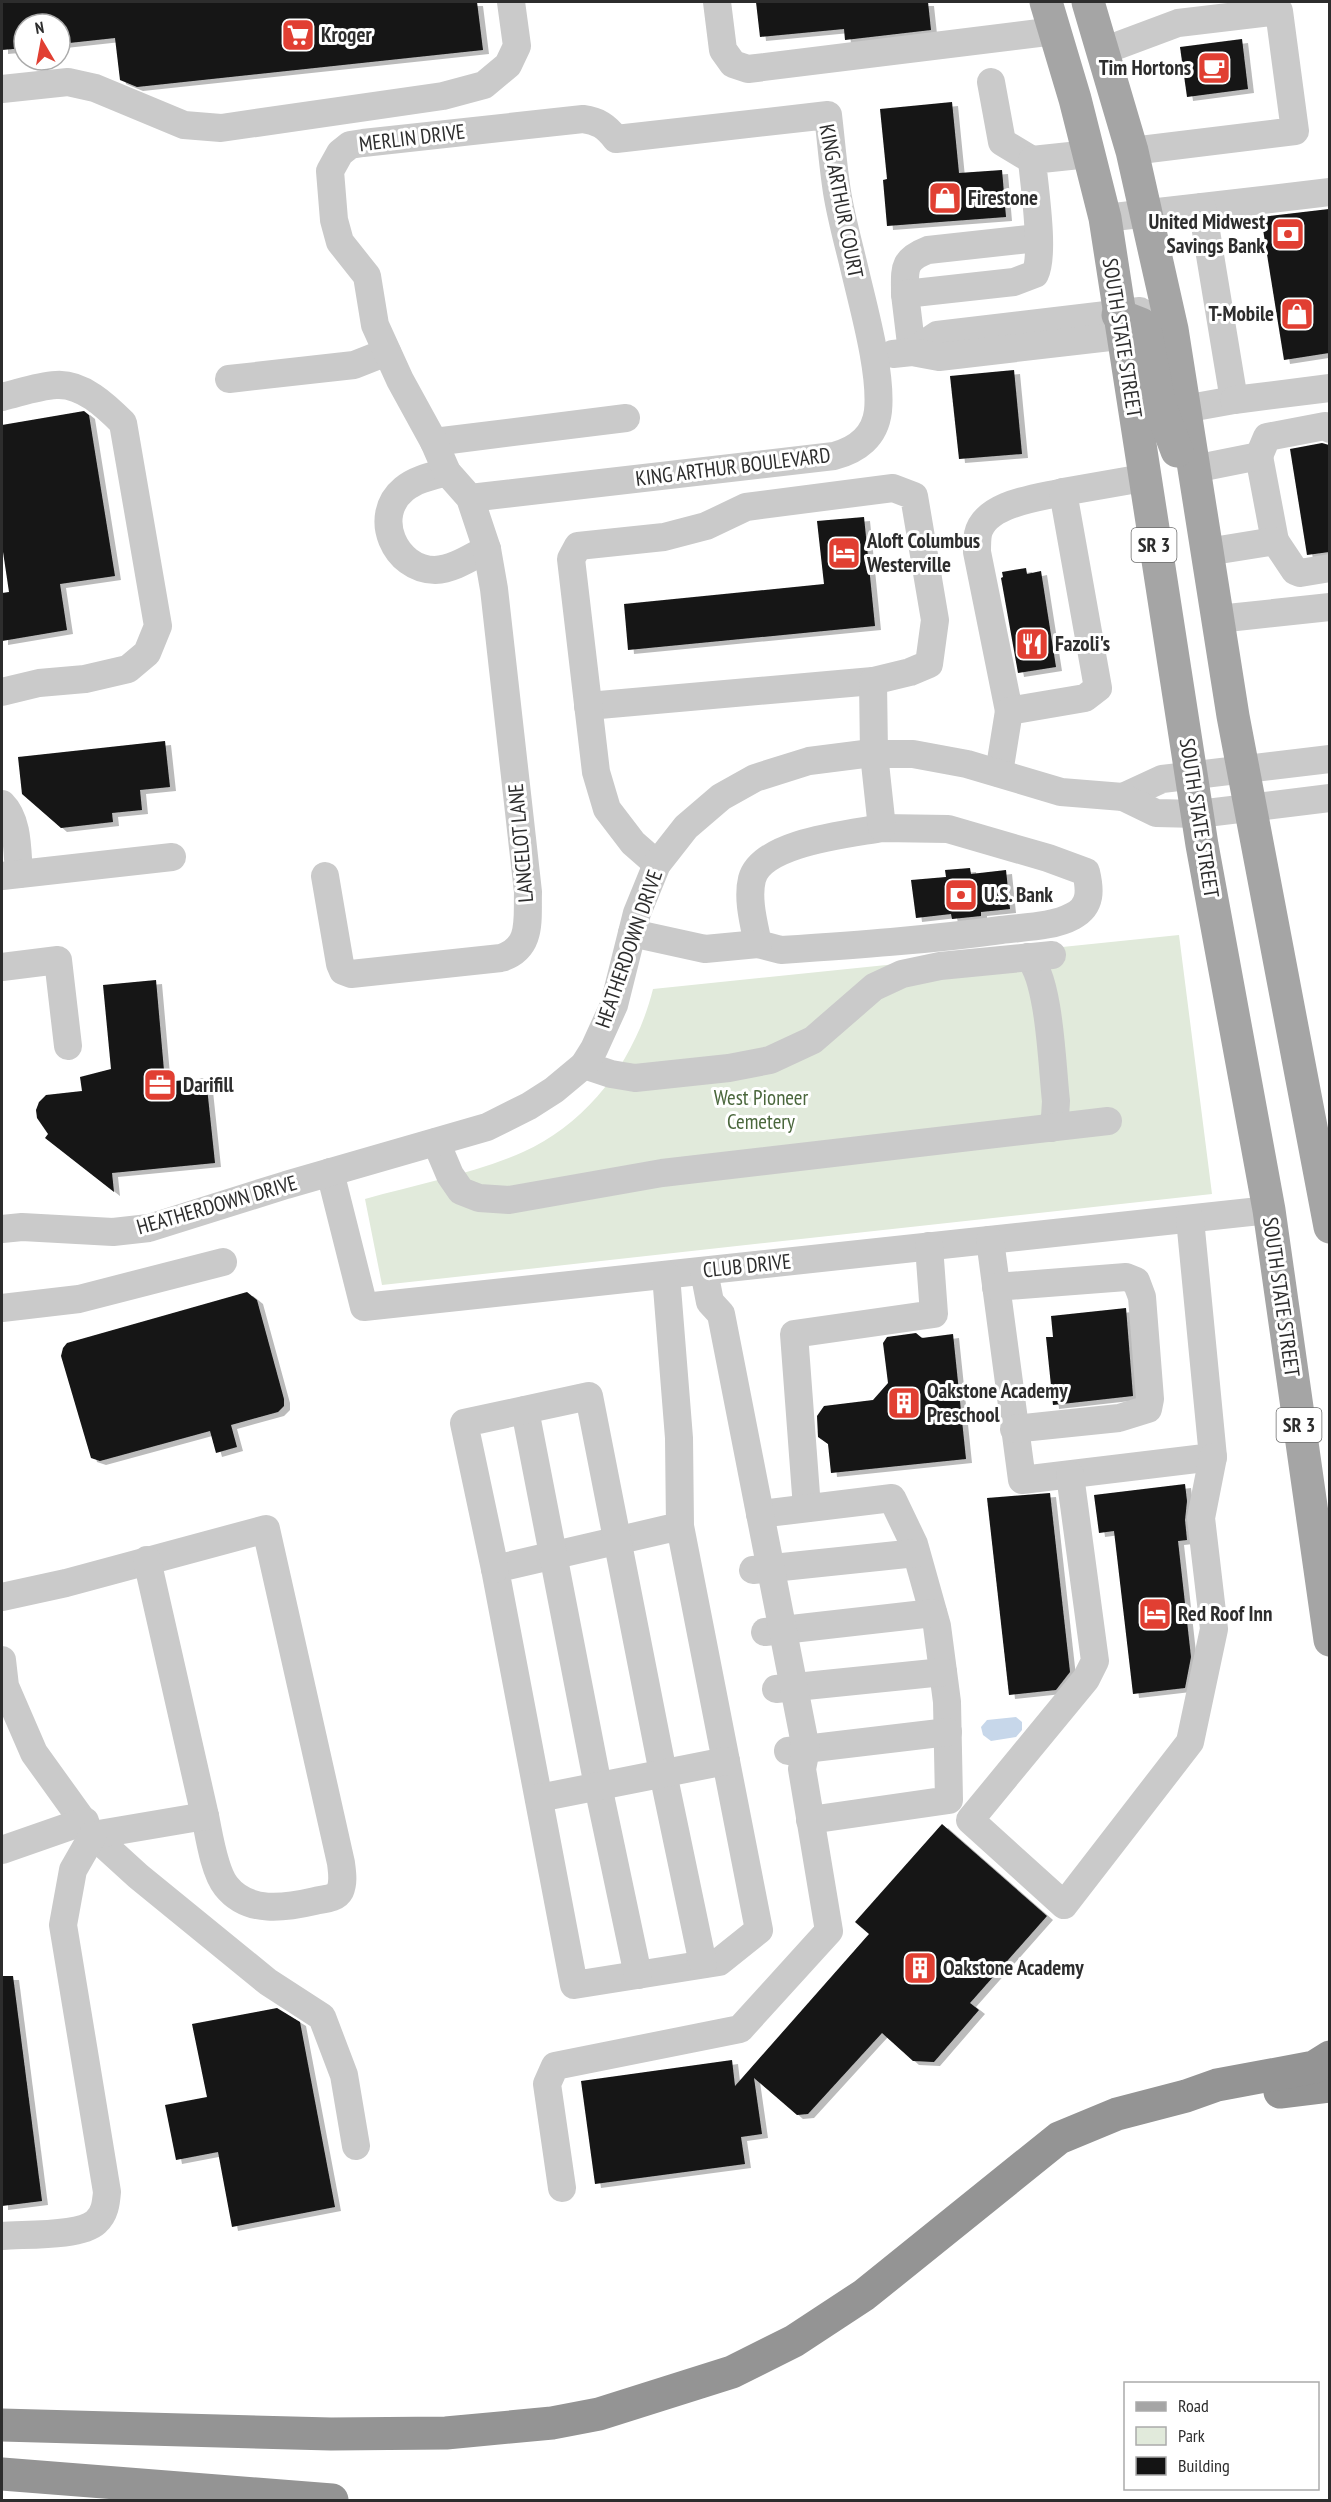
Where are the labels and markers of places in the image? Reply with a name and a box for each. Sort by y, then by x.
supermarket icon: Kroger [280,17,316,53]
place label: Kroger [321,21,372,48]
cafe icon: Tim Hortons [1196,50,1232,86]
place label: Tim Hortons [1099,54,1191,81]
shop icon: Firestone [927,180,963,216]
place label: Firestone [968,184,1038,211]
place label: United Midwest Savings Bank [1148,208,1265,259]
bank icon: United Midwest Savings Bank [1270,216,1306,252]
shop icon: T-Mobile [1279,296,1315,332]
place label: T-Mobile [1209,300,1274,327]
place label: Aloft Columbus Westerville [866,527,980,578]
hotel icon: Aloft Columbus Westerville [826,535,862,571]
restaurant icon: Fazoli's [1014,626,1050,662]
place label: Fazoli's [1055,630,1110,657]
bank icon: U.S. Bank [943,877,979,913]
place label: U.S. Bank [984,881,1053,908]
office icon: Darifill [142,1067,178,1103]
place label: Darifill [183,1071,235,1098]
place label: Oakstone Academy Preschool [927,1377,1068,1428]
building icon: Oakstone Academy Preschool [886,1385,922,1421]
hotel icon: Red Roof Inn [1137,1596,1173,1632]
place label: Red Roof Inn [1178,1600,1272,1627]
building icon: Oakstone Academy [902,1950,938,1986]
place label: Oakstone Academy [943,1954,1084,1981]

